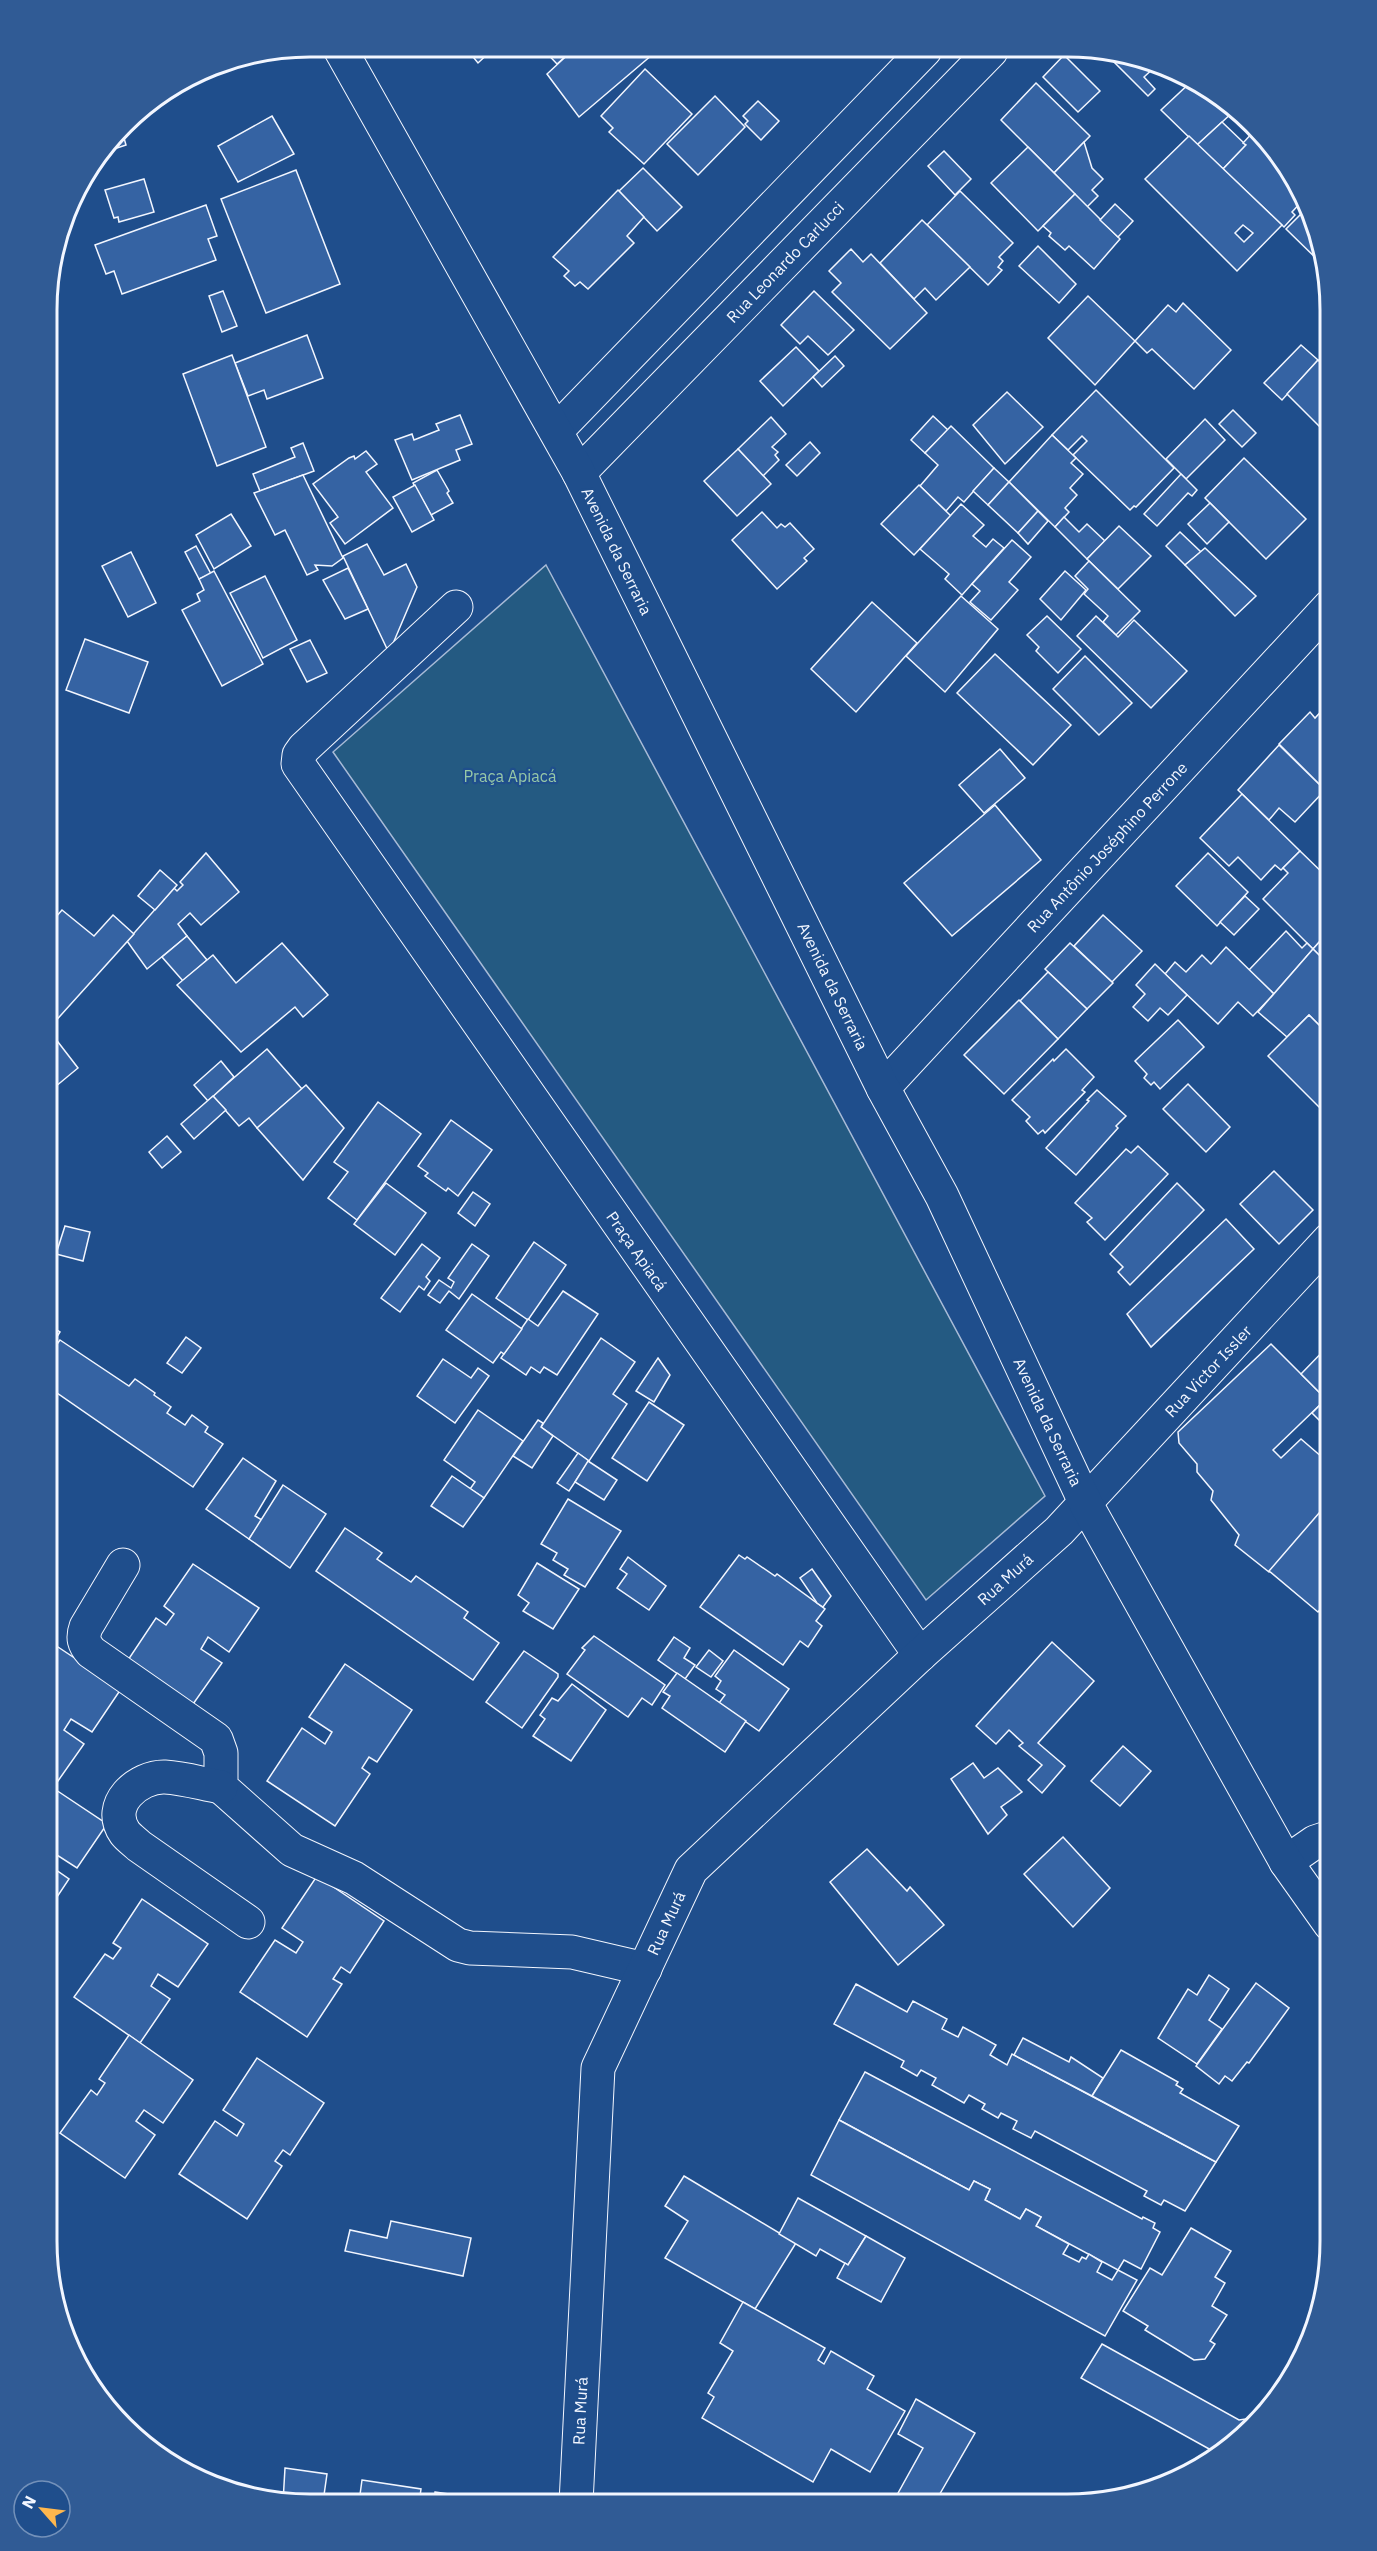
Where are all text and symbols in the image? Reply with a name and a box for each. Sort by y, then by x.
street label: Rua Leonardo Carlucci [722,197,848,327]
street label: Avenida da Serraria [577,484,657,618]
street label: Rua Antônio Joséphino Perrone [1023,757,1191,936]
park label: Praça Apiacá [464,766,557,786]
street label: Avenida da Serraria [793,919,873,1053]
street label: Praça Apiacá [602,1207,672,1295]
street label: Rua Victor Issler [1160,1321,1256,1421]
street label: Avenida da Serraria [1009,1355,1087,1490]
street label: Rua Murá [973,1548,1037,1609]
street label: Rua Murá [643,1888,690,1958]
street label: Rua Murá [568,2376,592,2446]
north arrow [12,2479,72,2539]
text: N [17,2492,40,2512]

